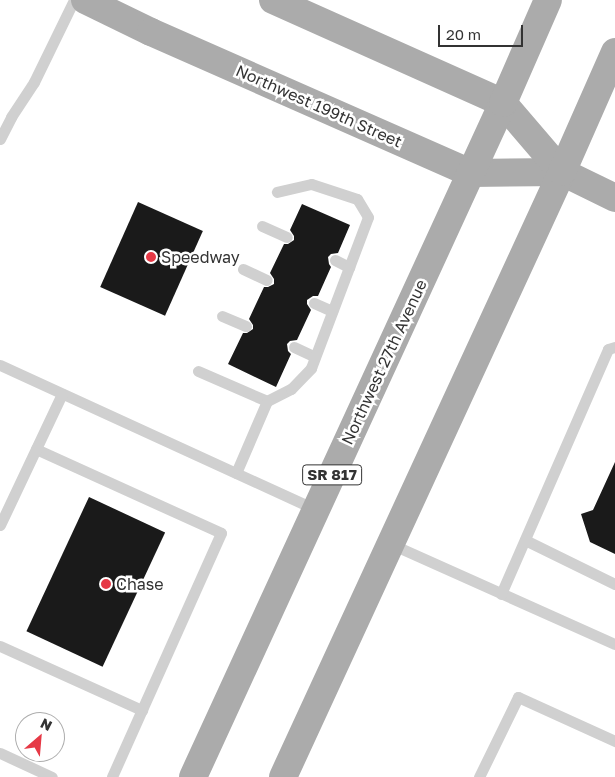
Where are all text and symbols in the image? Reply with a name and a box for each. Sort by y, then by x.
scale bar [440,15,525,47]
text: 20 m [446,25,481,43]
street label: Northwest 199th Street [233,61,405,151]
place label: Speedway [161,247,240,267]
marker: Speedway [145,251,157,263]
street label: Northwest 27th Avenue [337,276,431,448]
road number: SR 817 [302,462,362,488]
place label: Chase [116,574,164,594]
marker: Chase [100,578,112,590]
north arrow [15,712,65,762]
text: N [38,714,55,734]

